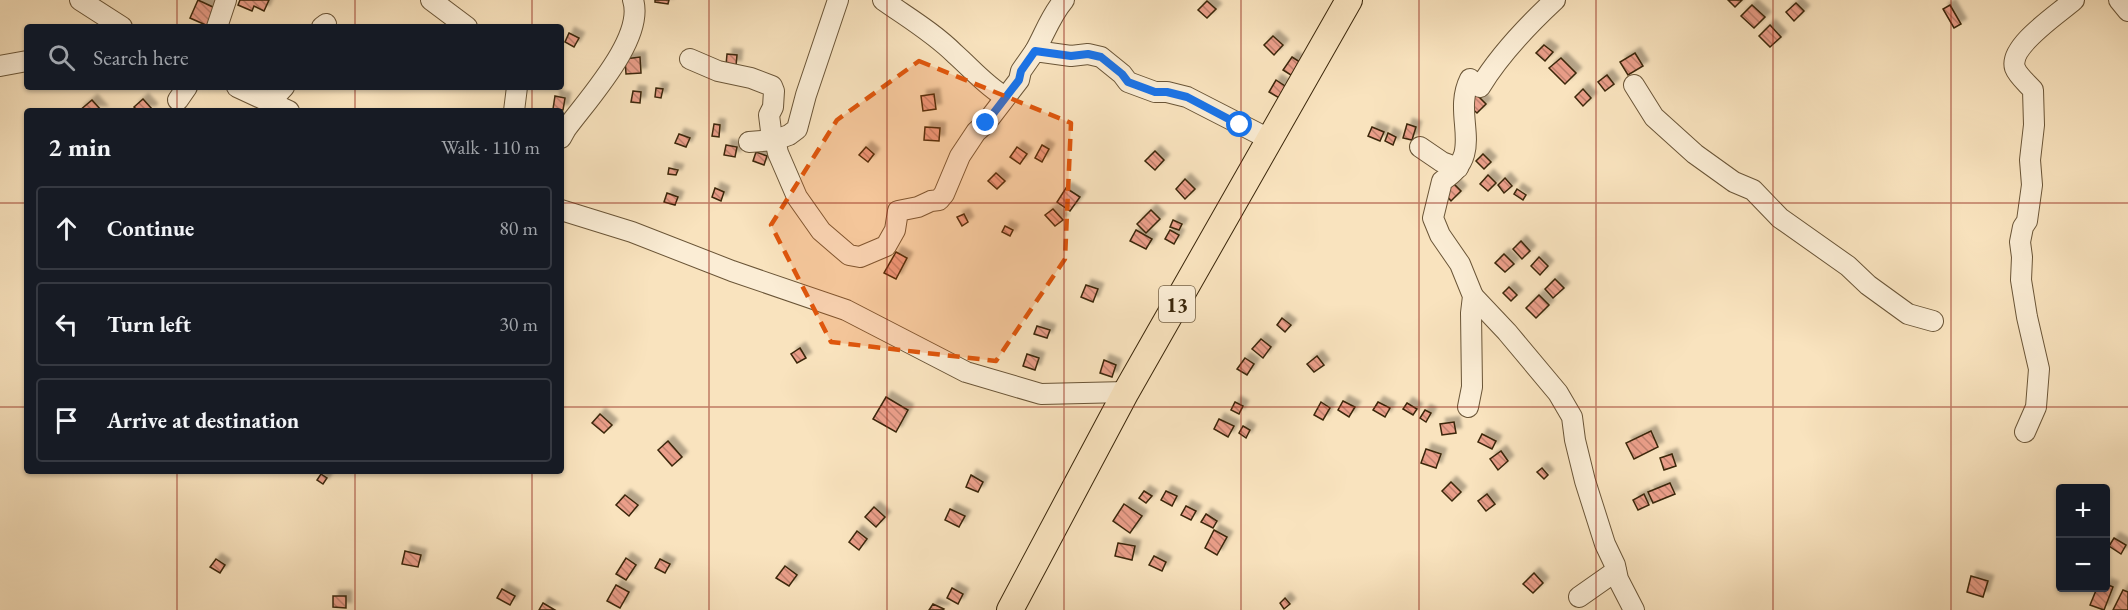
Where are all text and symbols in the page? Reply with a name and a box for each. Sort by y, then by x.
search box [24,24,564,90]
icon: search [45,41,78,74]
text: Search here [93,43,188,72]
route end [972,109,998,135]
route start [1226,111,1252,137]
text: 2 min [48,130,111,164]
text: Walk · 110 m [441,134,540,160]
icon: ahead [50,212,83,245]
text: Continue [107,214,194,243]
text: 80 m [499,215,538,241]
road number: 13 [1159,286,1195,322]
icon: left [50,308,83,341]
text: Turn left [107,310,191,339]
text: 30 m [499,311,538,337]
icon: arrive [50,404,83,437]
text: Arrive at destination [107,406,299,435]
map controls [2056,484,2110,592]
button: + [2056,484,2110,538]
button: − [2056,538,2110,592]

